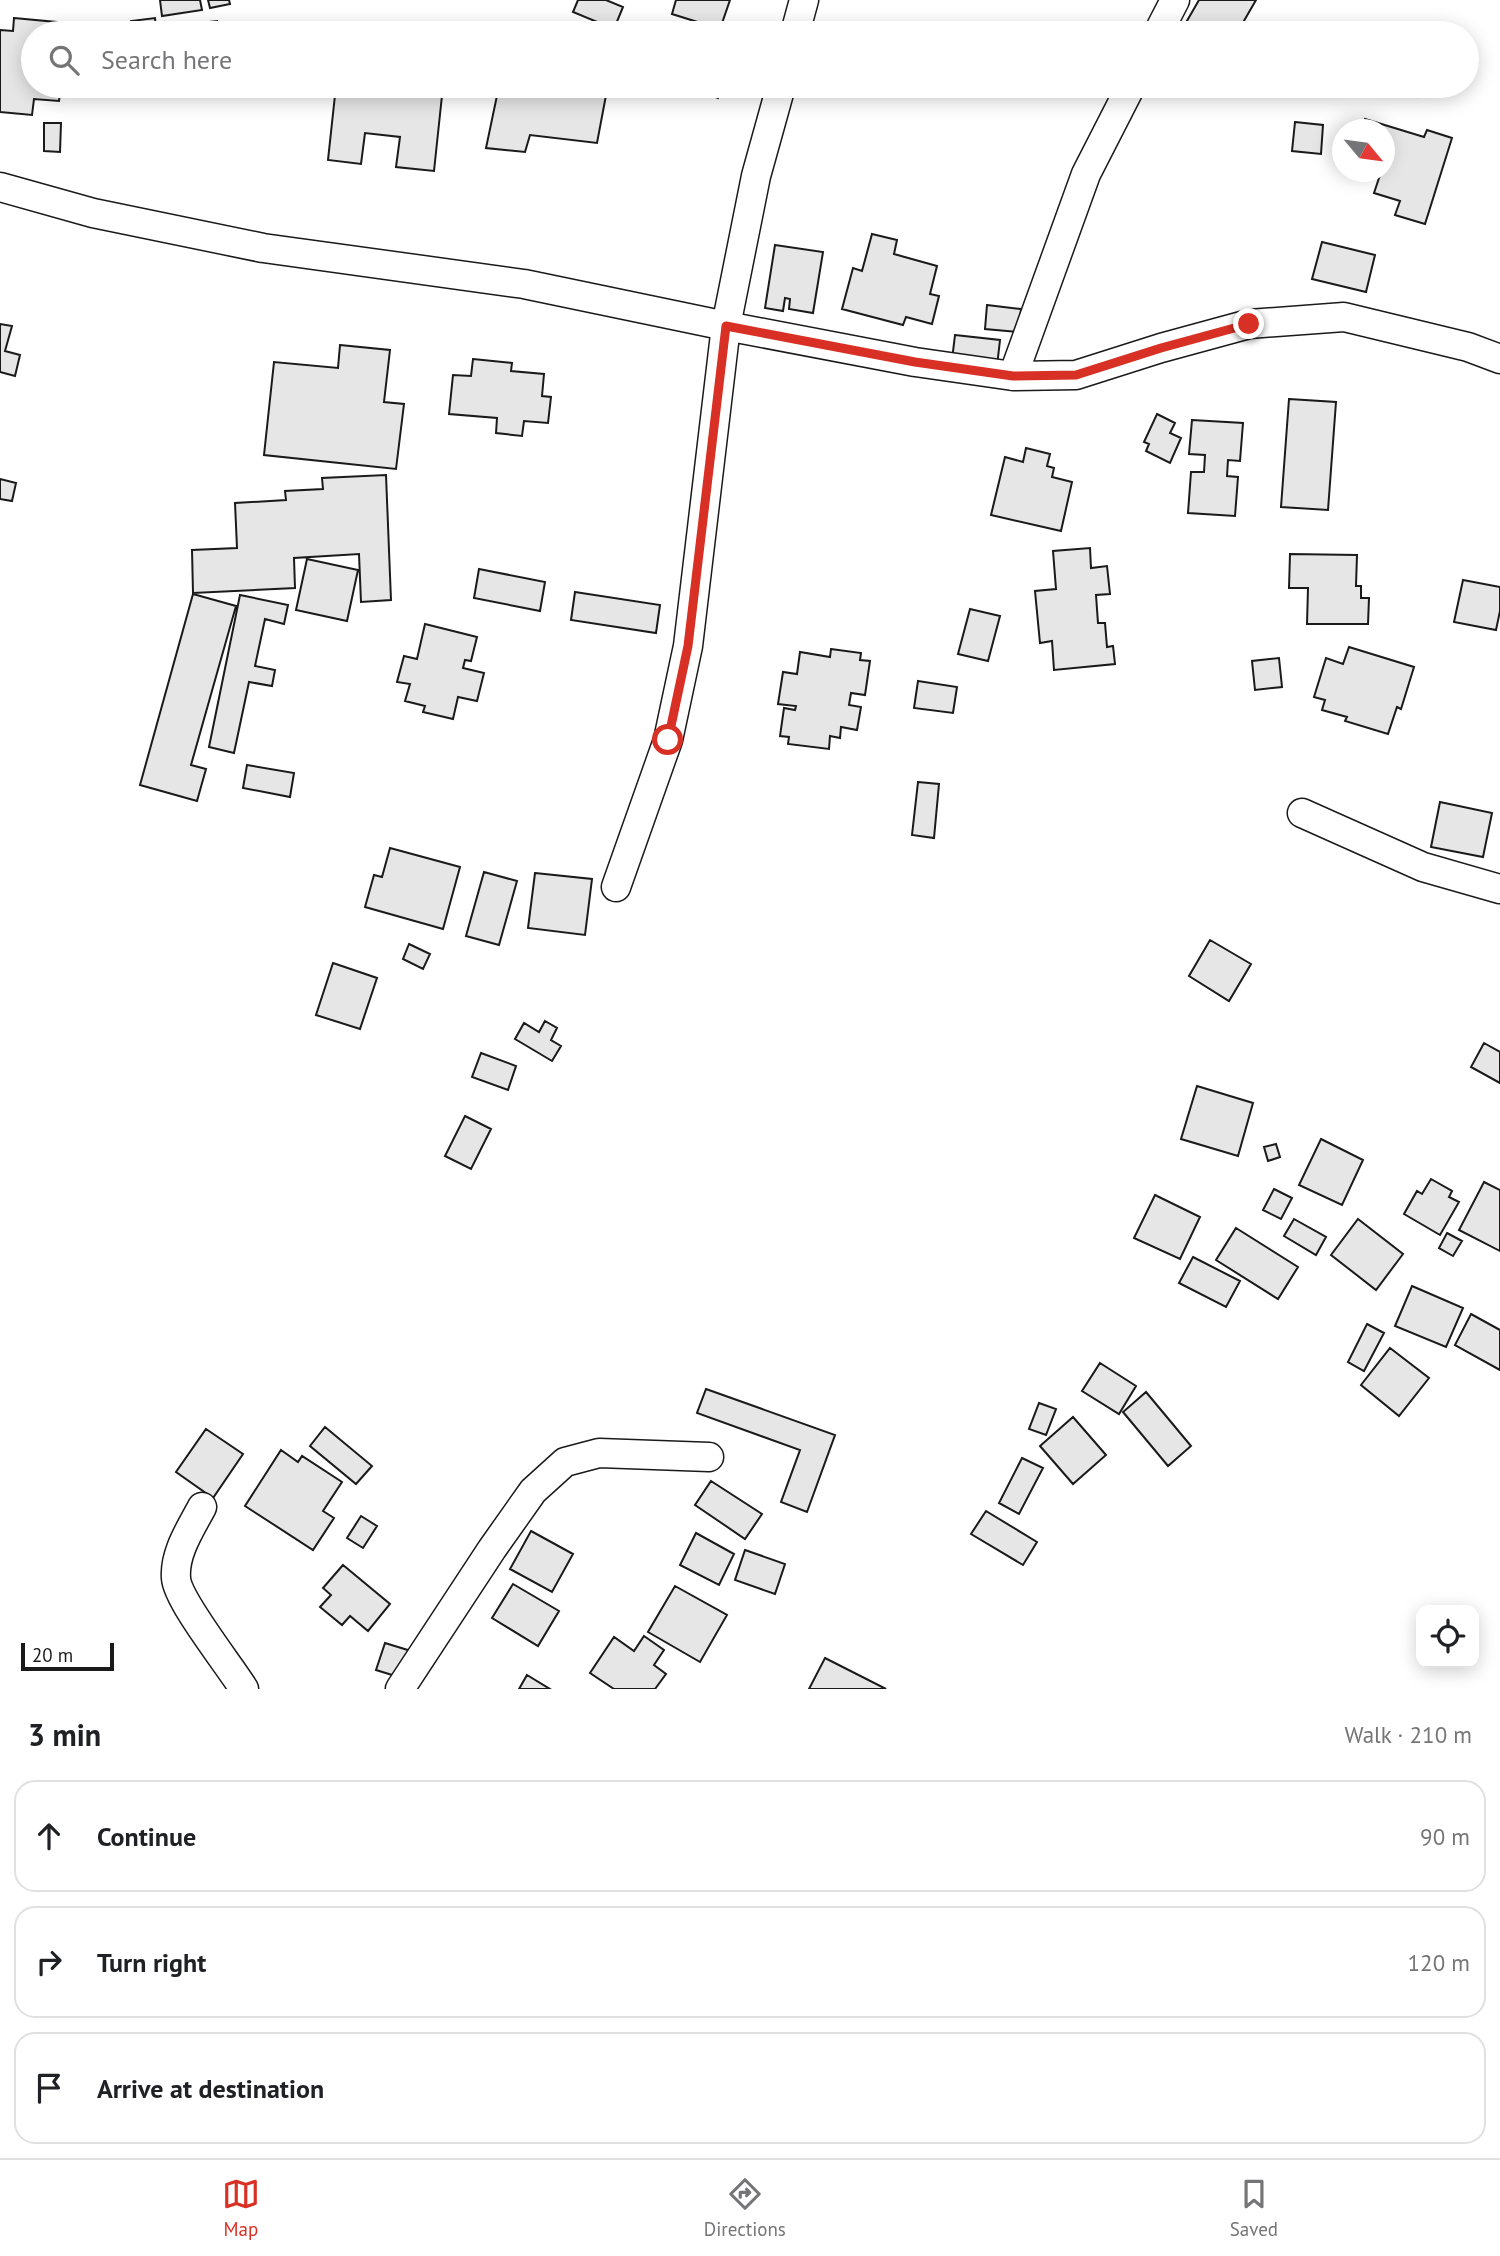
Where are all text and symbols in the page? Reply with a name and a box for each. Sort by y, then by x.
search box [21,21,1479,98]
icon: search [45,41,83,79]
text: Search here [101,43,232,76]
north arrow [1332,119,1395,182]
route end [1233,308,1264,339]
route start [652,724,683,755]
map controls [1416,1605,1479,1668]
button: locate [1416,1605,1479,1668]
scale bar [21,1640,114,1672]
text: 20 m [32,1643,73,1667]
text: 3 min [28,1715,101,1754]
text: Walk · 210 m [1345,1720,1472,1749]
icon: ahead [30,1817,68,1855]
text: Continue [97,1820,196,1853]
text: 90 m [1420,1822,1470,1851]
icon: right [30,1943,68,1981]
text: Turn right [97,1946,206,1979]
text: 120 m [1408,1948,1470,1977]
icon: arrive [30,2069,68,2107]
text: Arrive at destination [97,2072,324,2105]
tab: Map [222,2175,260,2241]
tab: Directions [704,2175,786,2241]
tab: Saved [1230,2175,1278,2241]

